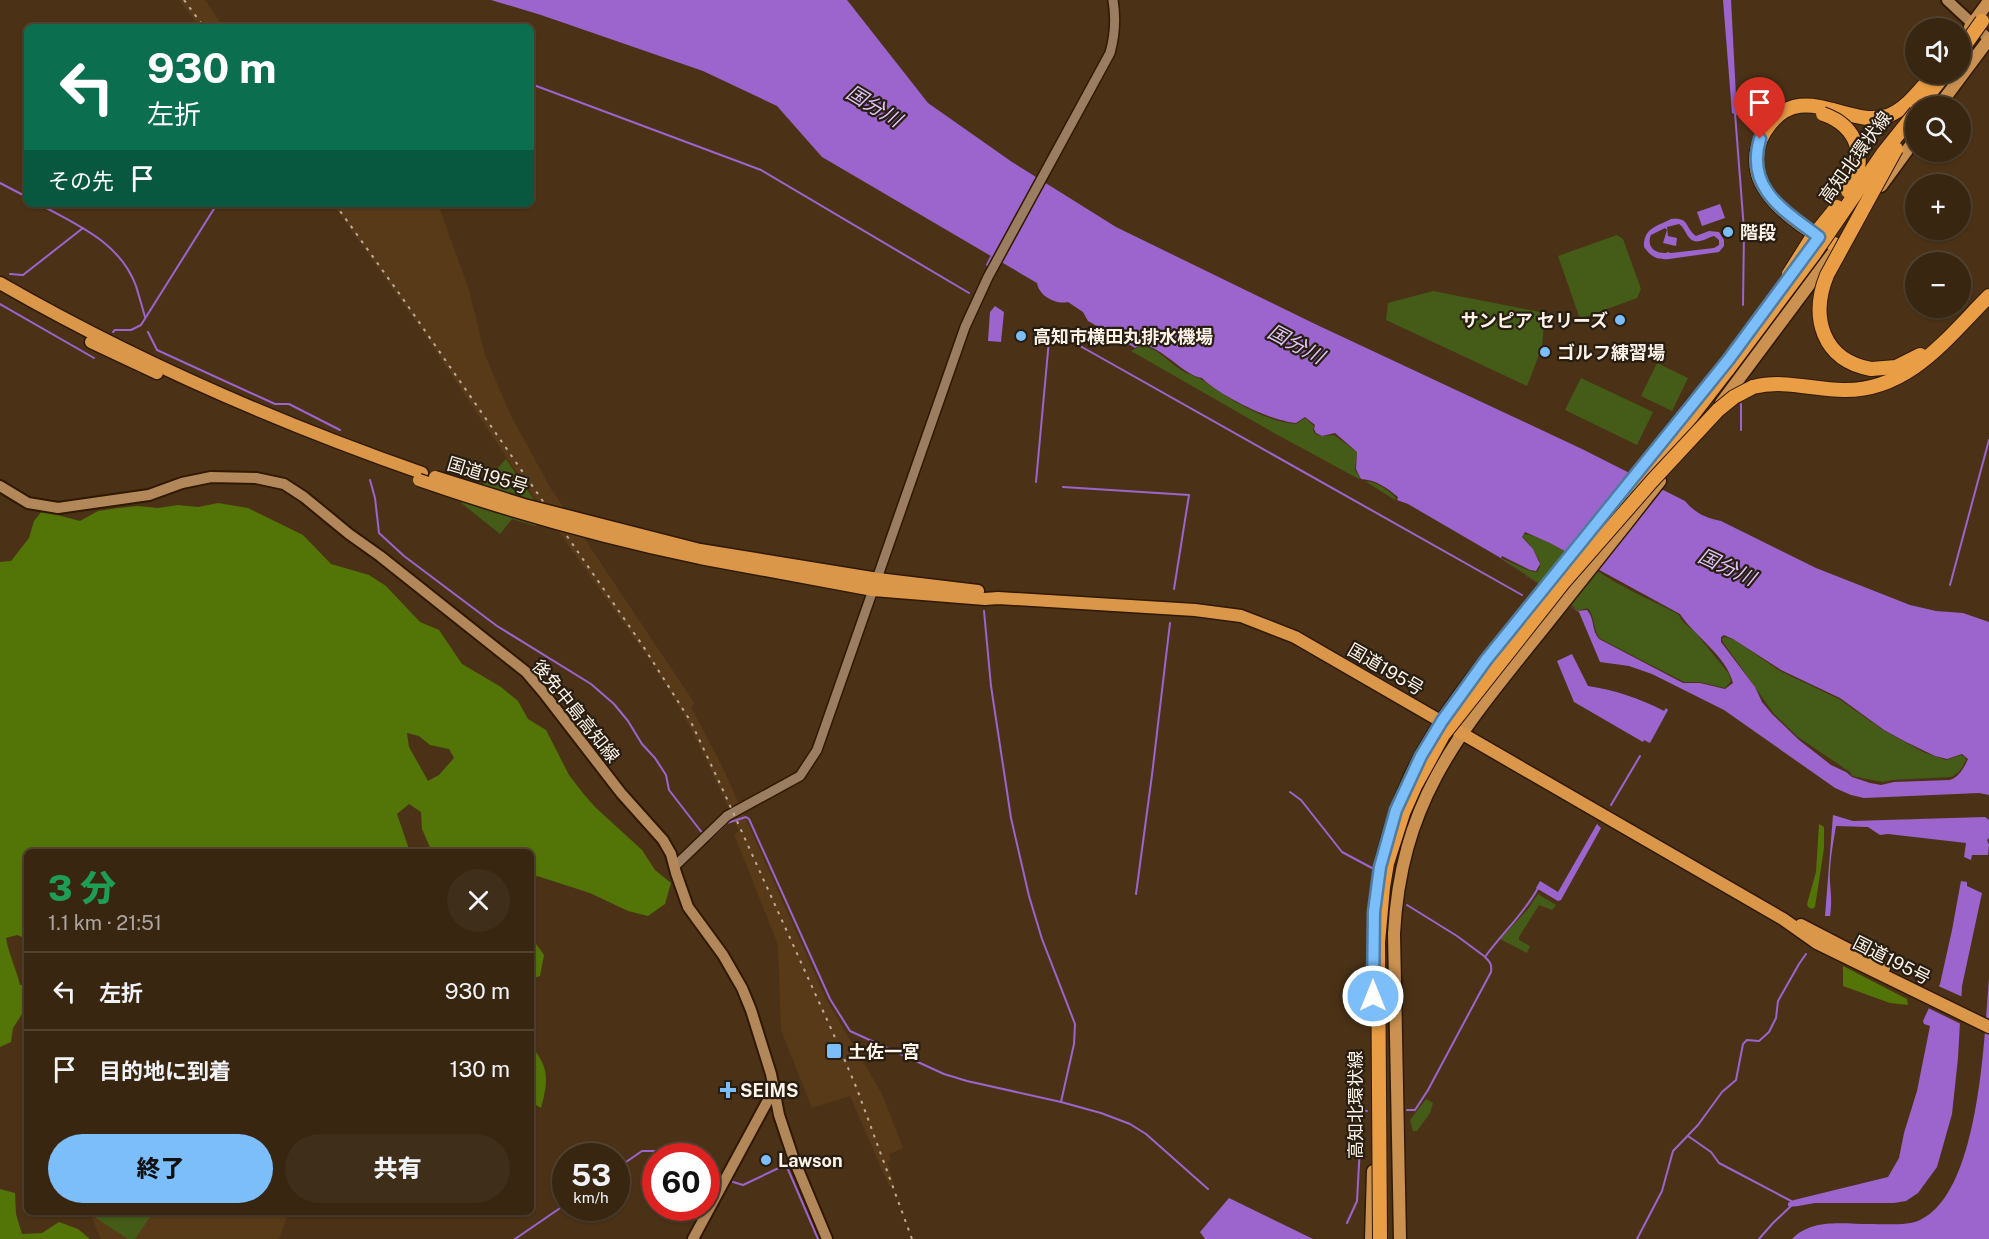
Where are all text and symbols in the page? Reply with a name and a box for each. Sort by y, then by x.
map controls [1905,18,1971,318]
button: sound [1905,18,1971,84]
text: 930 m [147,43,277,92]
icon: left [48,48,126,126]
pin [1734,77,1785,139]
water label: 国分川 [842,80,908,133]
icon: arrive [1743,86,1776,119]
button: search [1905,96,1971,162]
text: 左折 [147,98,201,130]
street label: 高知北環状線 [1815,107,1895,207]
icon: arrive [126,162,159,195]
text: その先 [48,168,114,194]
button: + [1905,174,1971,240]
place label: 階段 [1740,222,1776,243]
marker: 階段 [1721,225,1735,239]
button: − [1905,252,1971,318]
place label: サンピア セリーズ [1461,310,1608,331]
marker: サンピア セリーズ [1613,313,1627,327]
water label: 国分川 [1264,319,1330,370]
place label: 高知市横田丸排水機場 [1033,326,1213,347]
marker: 高知市横田丸排水機場 [1014,329,1028,343]
place label: ゴルフ練習場 [1557,342,1665,363]
marker: ゴルフ練習場 [1538,345,1552,359]
street label: 国道195号 [445,453,531,497]
water label: 国分川 [1695,543,1761,591]
street label: 国道195号 [1344,639,1428,699]
street label: 後免中島高知線 [528,655,624,767]
text: 3 分 [48,867,116,909]
button: close [447,869,510,932]
text: 1.1 km · 21:51 [48,911,162,935]
street label: 国道195号 [1850,932,1934,988]
position arrow [1341,964,1405,1028]
icon: left [48,975,81,1008]
text: 930 m [445,978,510,1004]
text: 左折 [99,980,143,1006]
place label: 土佐一宮 [848,1041,920,1062]
marker: 土佐一宮 [825,1042,843,1060]
street label: 高知北環状線 [1345,1051,1366,1159]
icon: arrive [48,1053,81,1086]
text: 130 m [449,1056,510,1082]
text: 目的地に到着 [99,1058,231,1084]
place label: SEIMS [740,1080,798,1101]
marker: SEIMS [721,1083,735,1097]
button: 終了 [48,1134,273,1203]
button: 共有 [285,1134,510,1203]
speed limit sign: 60 [642,1143,720,1221]
place label: Lawson [778,1150,843,1171]
marker: Lawson [759,1153,773,1167]
text: 53 [571,1157,611,1193]
text: km/h [573,1189,609,1206]

